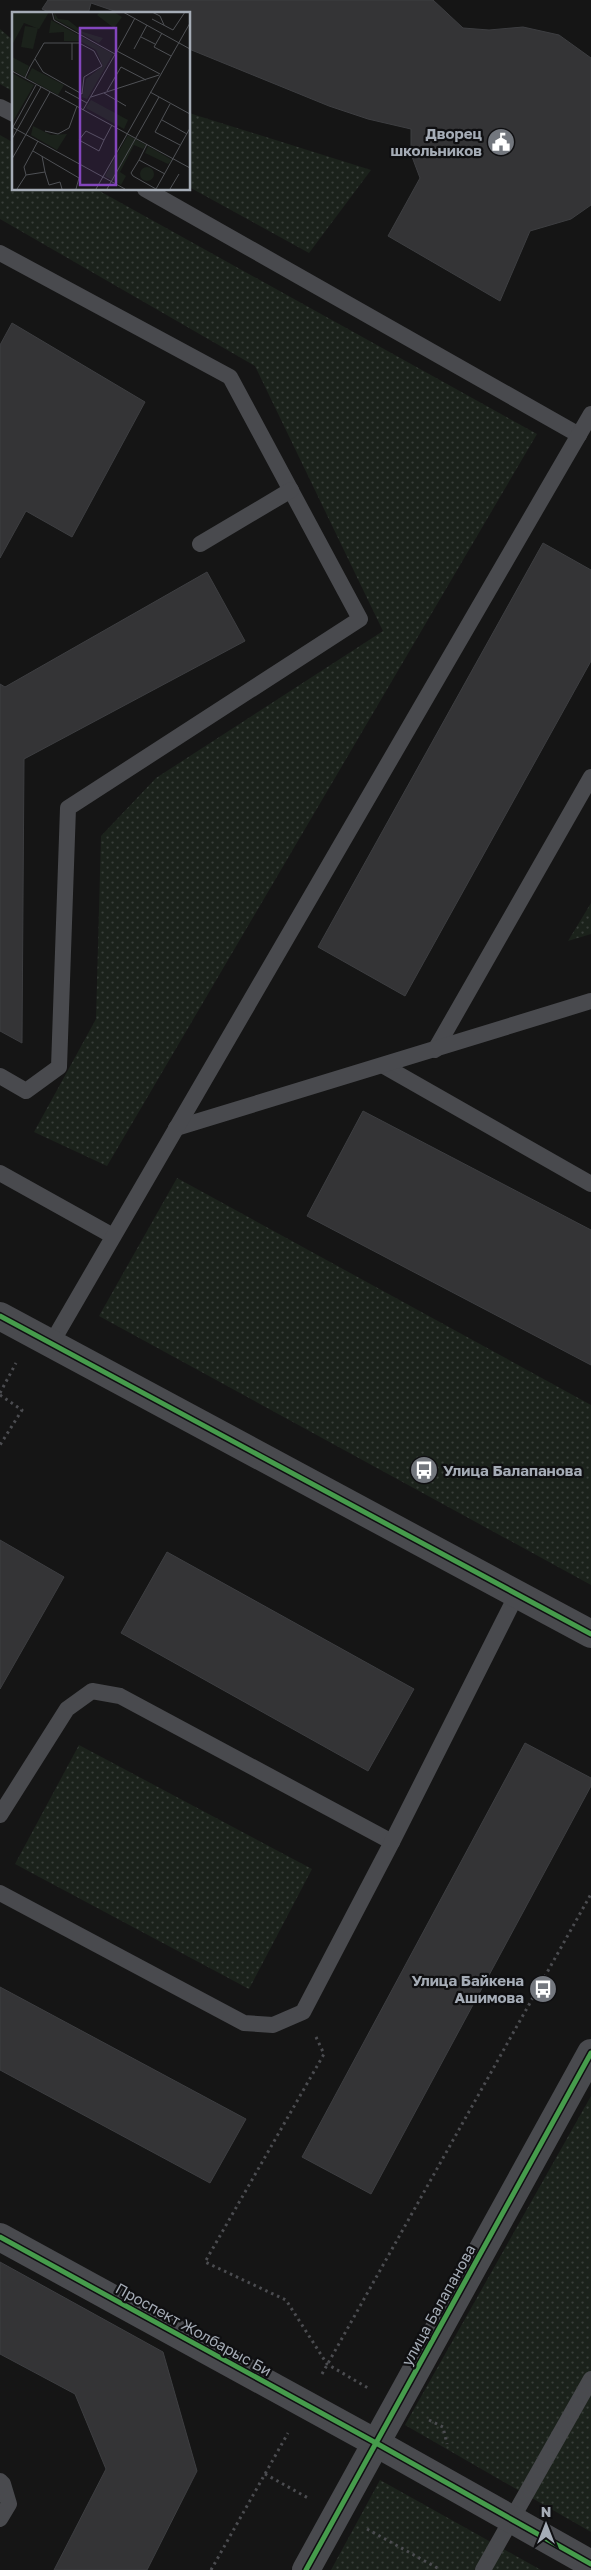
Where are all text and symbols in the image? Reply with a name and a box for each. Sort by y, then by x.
inset map [12,12,190,190]
place label: Дворец школьников [391,124,483,159]
public building icon: Дворец школьников [486,127,516,157]
bus stop icon: Улица Балапанова [409,1455,439,1485]
place label: Улица Балапанова [443,1461,582,1479]
place label: Улица Байкена Ашимова [411,1971,524,2006]
bus stop icon: Улица Байкена Ашимова [528,1974,558,2004]
street label: улица Балапанова [397,2241,479,2369]
street label: Проспект Жолбарыс Би [113,2279,275,2379]
north arrow [521,2500,571,2550]
text: N [541,2503,551,2520]

